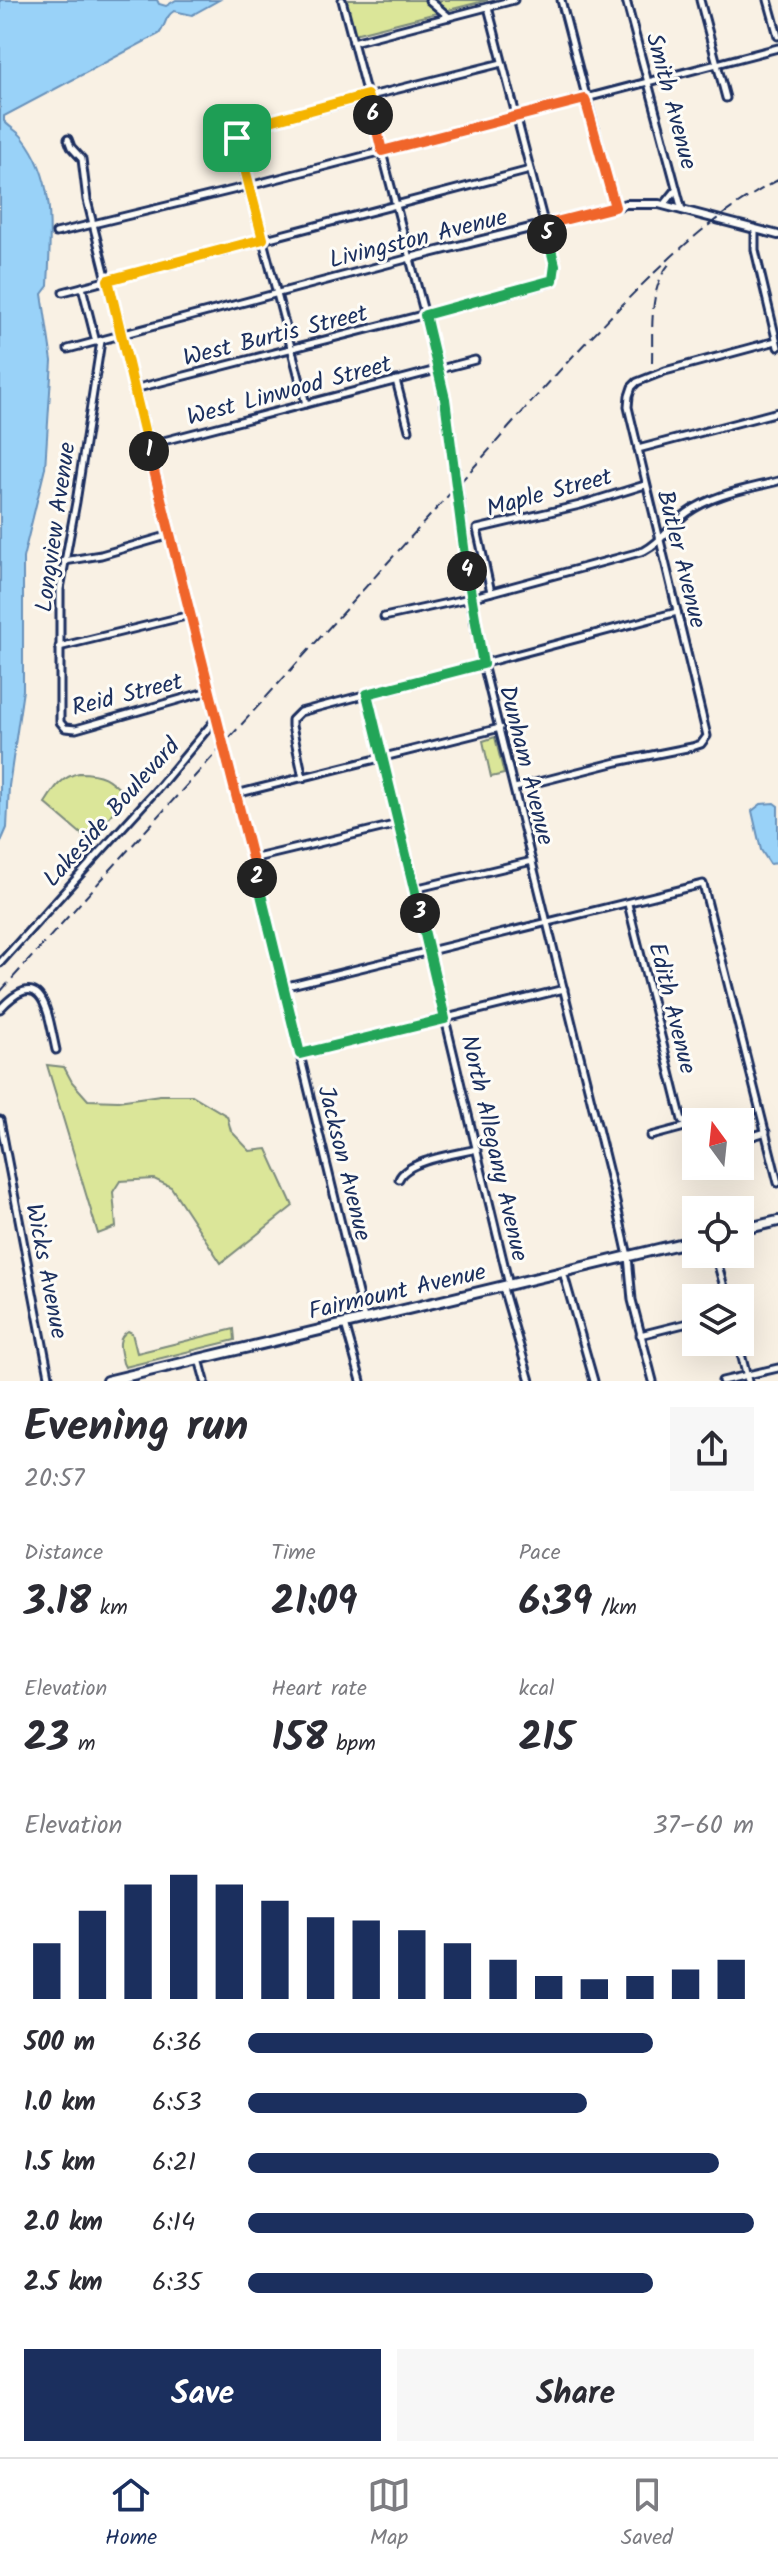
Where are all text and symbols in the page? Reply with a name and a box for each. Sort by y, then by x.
street label: Smith Avenue [634,29,708,174]
pin: 6 [353,95,393,135]
text: 6 [367,97,379,132]
pin [203,104,271,172]
icon: arrive [215,116,259,160]
street label: Livingston Avenue [325,198,512,280]
pin: 5 [527,214,567,254]
text: 5 [541,216,553,251]
street label: West Burtis Street [179,294,373,378]
street label: West Linwood Street [183,345,397,438]
pin: 1 [129,431,169,471]
text: 1 [146,433,152,468]
street label: Longview Avenue [25,440,88,615]
street label: Maple Street [482,458,617,529]
street label: Butler Avenue [645,486,717,633]
pin: 4 [447,551,487,591]
text: 4 [461,553,473,588]
street label: Reid Street [68,663,188,728]
street label: Dunham Avenue [487,681,564,850]
street label: Lakeside Boulevard [34,728,191,897]
pin: 2 [237,858,277,898]
text: 2 [251,860,263,895]
pin: 3 [400,893,440,933]
text: 3 [414,895,426,930]
street label: Edith Avenue [636,939,707,1078]
street label: North Allegany Avenue [449,1031,539,1265]
street label: Jackson Avenue [305,1082,382,1245]
north arrow [682,1108,754,1180]
map controls [682,1108,754,1356]
button: locate [682,1196,754,1268]
street label: Wicks Avenue [13,1200,78,1342]
street label: Fairmount Avenue [305,1253,490,1332]
button: layers [682,1284,754,1356]
text: Evening run [24,1393,248,1463]
button: share [670,1407,754,1491]
text: 20:57 [24,1458,84,1500]
text: Distance [24,1536,103,1571]
text: Time [271,1536,316,1571]
text: Pace [519,1536,561,1571]
text: 3.18 [24,1571,91,1635]
text: 21:09 [271,1571,357,1635]
text: 6:39 [519,1571,592,1635]
text: km [91,1591,128,1626]
text: /km [592,1591,637,1626]
text: Elevation [24,1672,107,1707]
text: Heart rate [271,1672,367,1707]
text: kcal [519,1672,554,1707]
text: 23 [24,1707,69,1771]
text: 158 [271,1707,327,1771]
text: 215 [519,1707,574,1771]
text: m [69,1727,96,1762]
text: bpm [327,1727,376,1762]
text: Elevation [24,1805,122,1847]
text: 37–60 m [653,1805,754,1847]
text: 500 m [24,2022,95,2064]
text: 6:36 [152,2022,202,2064]
text: 1.0 km [24,2082,95,2124]
text: 6:53 [152,2082,202,2124]
text: 1.5 km [24,2142,95,2184]
text: 6:21 [152,2142,196,2184]
text: 2.0 km [24,2202,103,2244]
text: 6:14 [152,2202,195,2244]
text: 2.5 km [24,2262,103,2304]
text: 6:35 [152,2262,202,2304]
button: Save [24,2349,381,2441]
button: Share [397,2349,754,2441]
tab: Home [105,2473,157,2556]
tab: Map [367,2473,411,2556]
tab: Saved [621,2473,673,2556]

